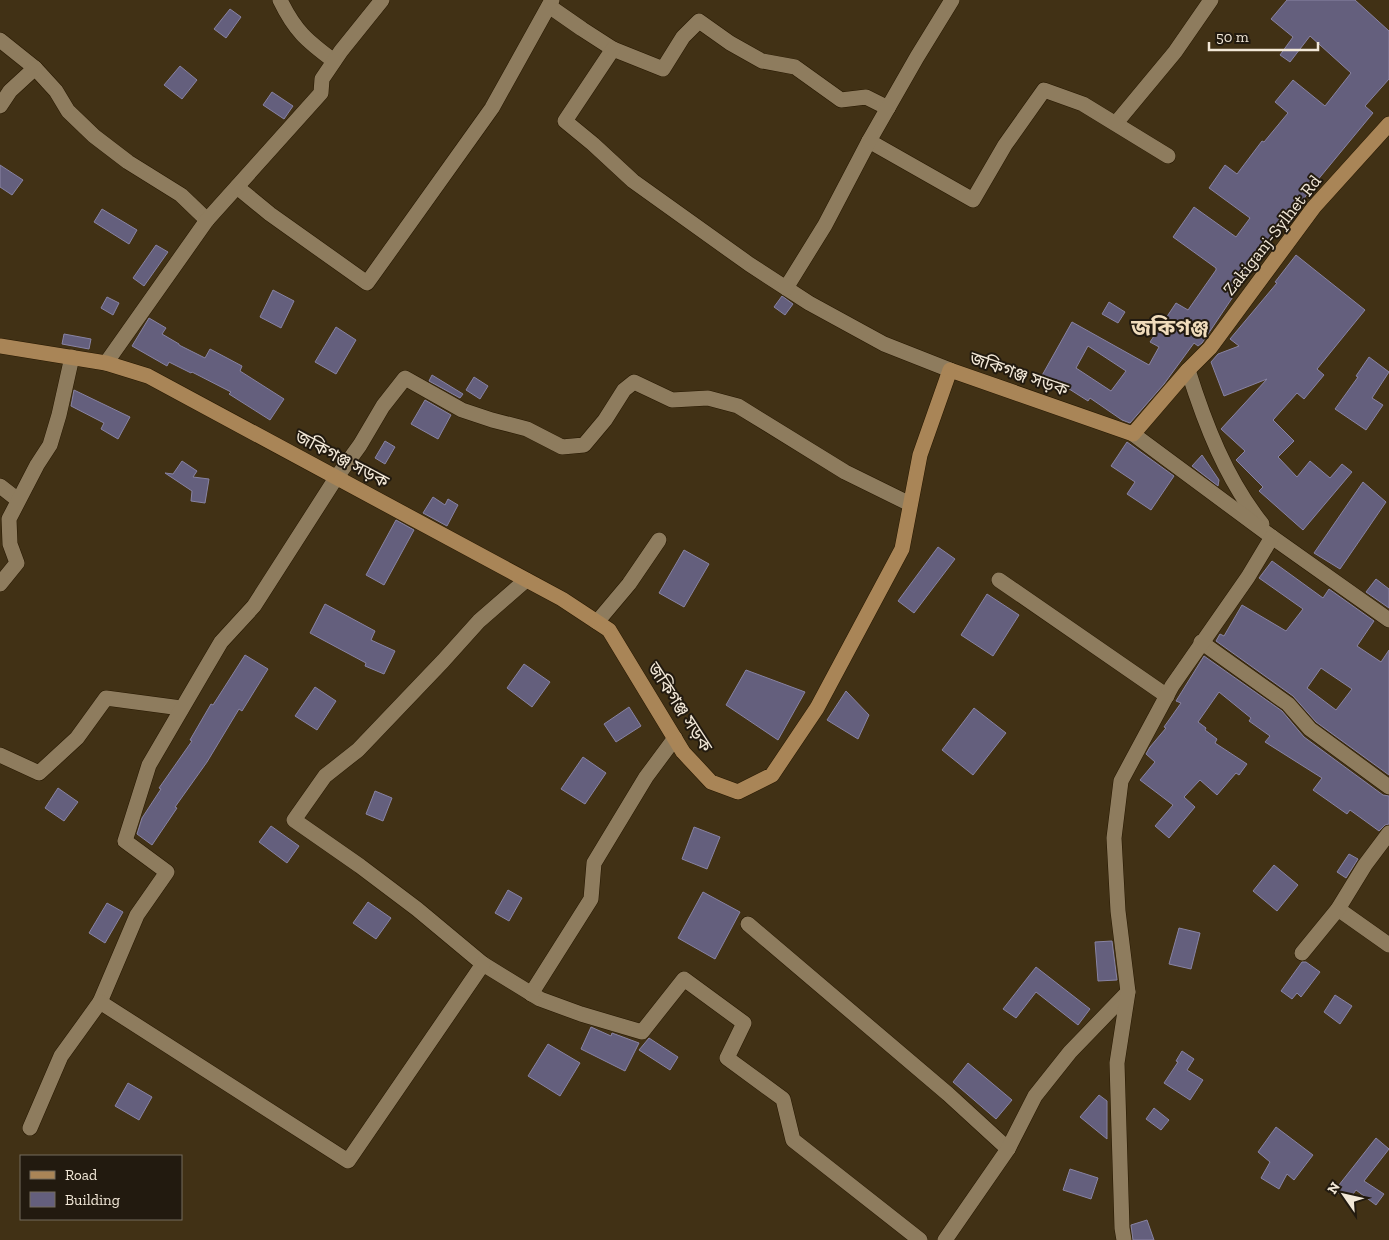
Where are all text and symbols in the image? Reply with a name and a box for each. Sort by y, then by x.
scale bar [1209,20,1318,52]
text: 50 m [1216,28,1249,46]
street label: Zakiganj-Sylhet Rd [1218,170,1326,300]
district label: জকিগঞ্জ [1130,314,1209,341]
street label: জকিগঞ্জ সড়ক [966,347,1072,401]
street label: জকিগঞ্জ সড়ক [291,425,393,493]
street label: জকিগঞ্জ সড়ক [642,657,717,757]
legend [20,1155,182,1220]
text: Road [65,1166,98,1184]
north arrow [1319,1170,1369,1220]
text: N [1324,1179,1344,1197]
text: Building [65,1191,120,1209]

